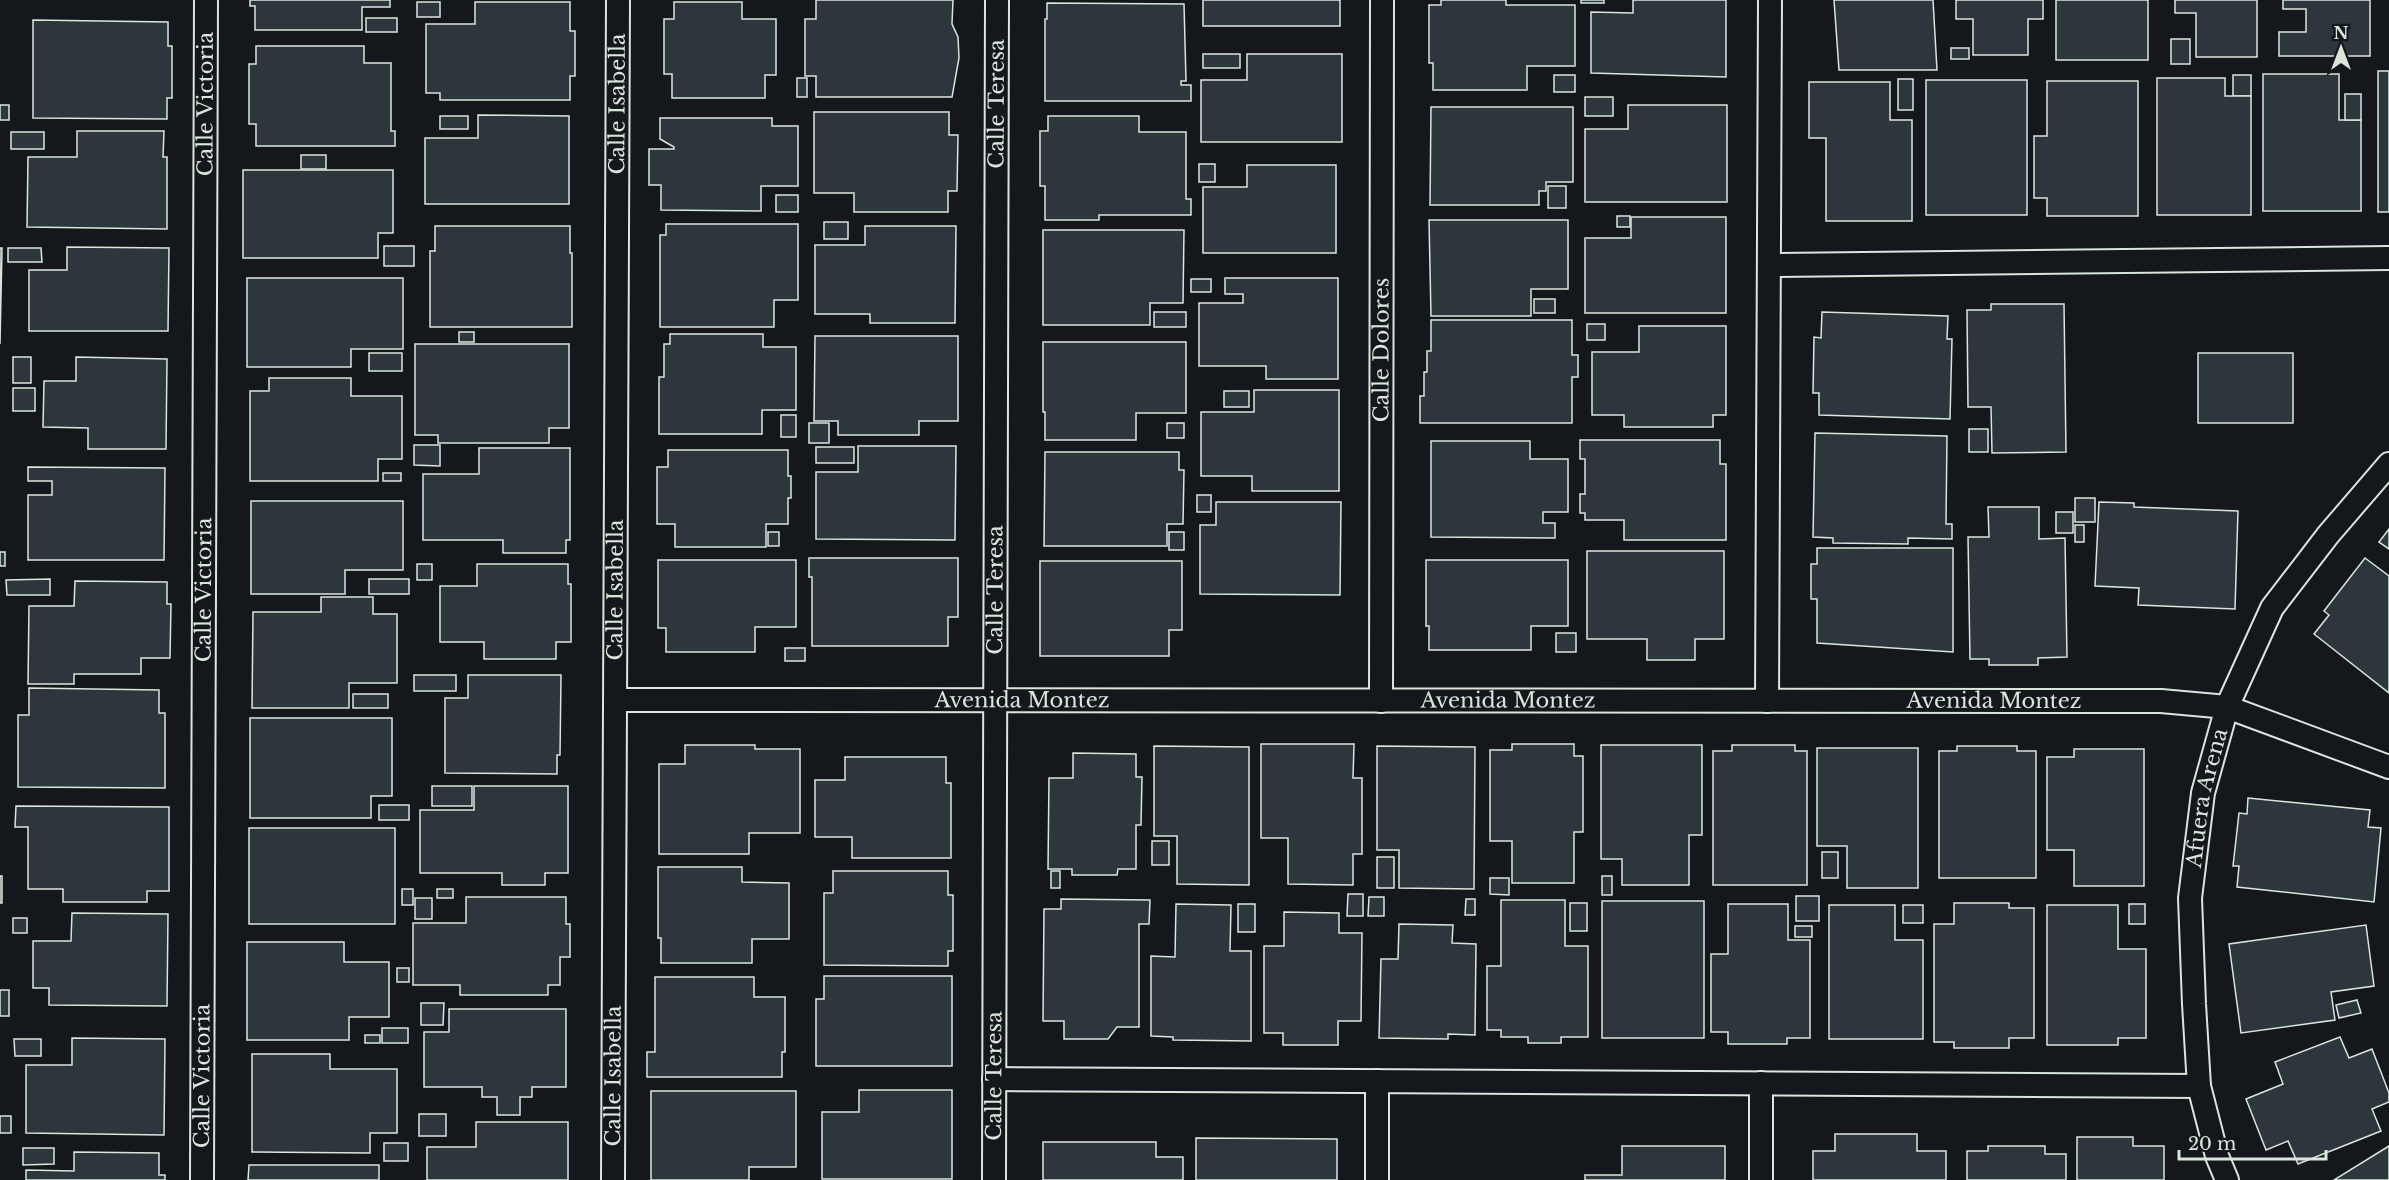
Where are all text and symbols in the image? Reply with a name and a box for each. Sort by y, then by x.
north arrow [2311,18,2371,78]
text: N [2333,23,2349,43]
street label: Calle Victoria [192,31,219,176]
street label: Calle Isabella [604,33,631,175]
street label: Calle Teresa [984,39,1010,169]
street label: Calle Dolores [1368,278,1395,422]
street label: Calle Victoria [191,517,217,662]
street label: Calle Isabella [602,519,629,661]
street label: Calle Teresa [982,525,1009,655]
street label: Avenida Montez [934,687,1109,713]
street label: Avenida Montez [1420,688,1595,714]
street label: Avenida Montez [1906,688,2081,714]
street label: Afuera Arena [2181,725,2234,870]
street label: Calle Victoria [189,1003,216,1148]
street label: Calle Isabella [600,1005,627,1147]
street label: Calle Teresa [981,1011,1007,1141]
scale bar [2179,1123,2326,1161]
text: 20 m [2188,1133,2236,1155]

